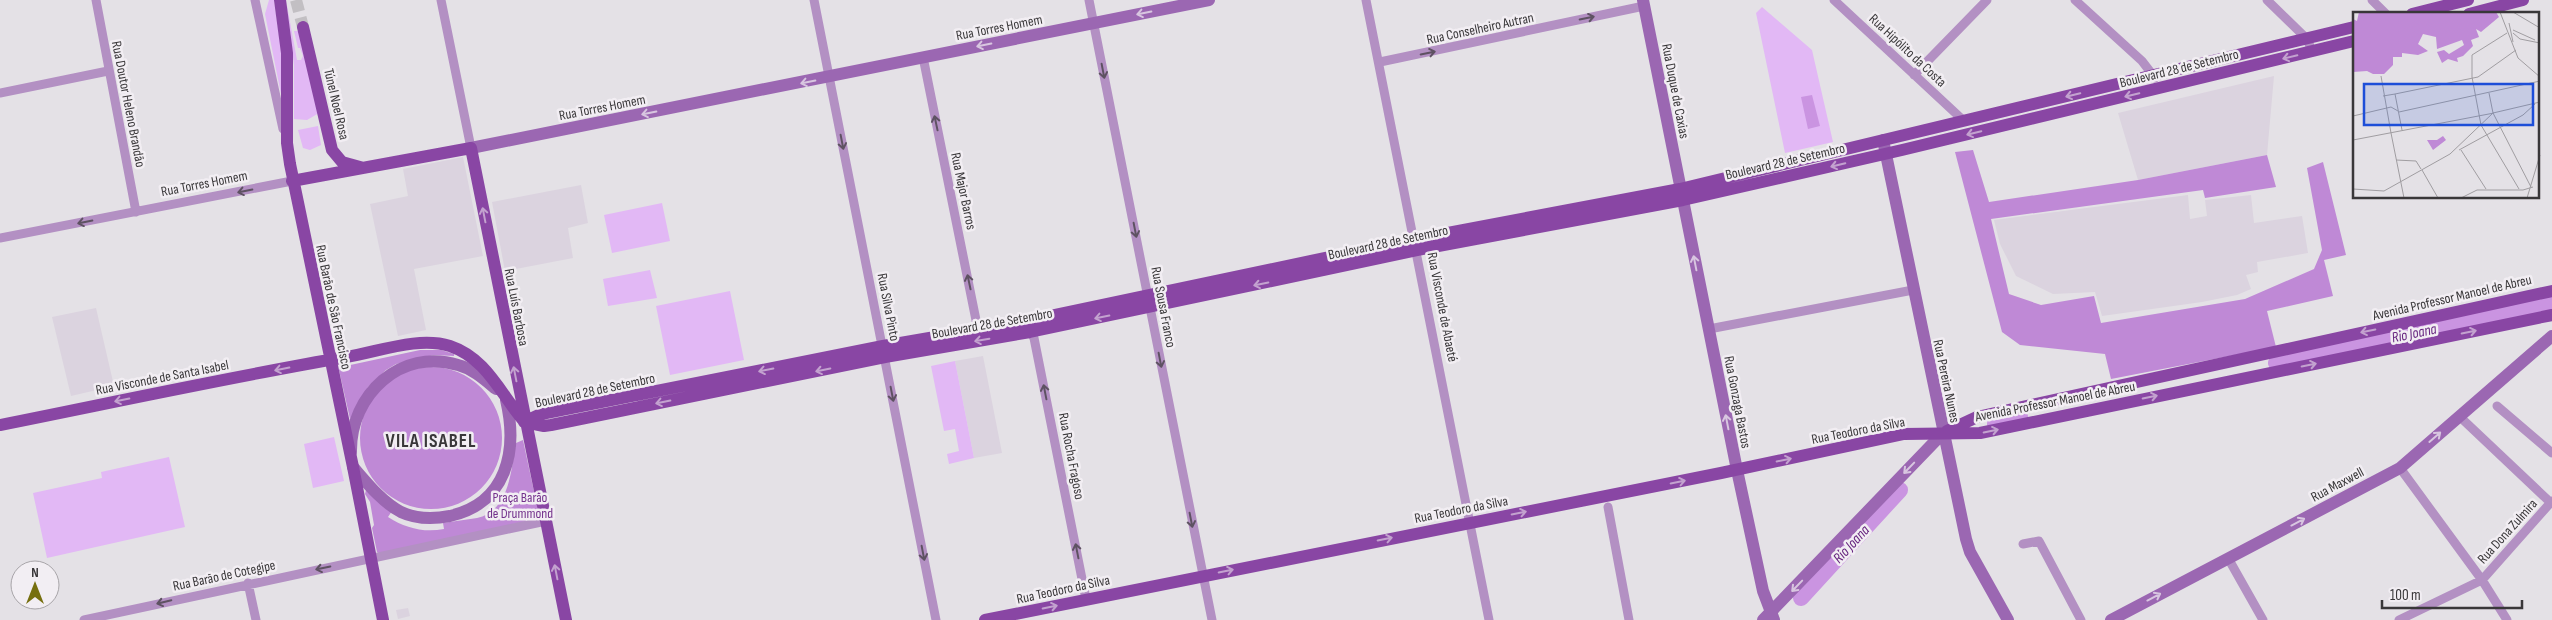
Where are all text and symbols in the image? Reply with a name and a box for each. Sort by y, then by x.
one-way arrow [1136,9,1152,18]
street label: Rua Conselheiro Autran [1425,9,1535,48]
street label: Rua Hipólito da Costa [1865,10,1950,91]
street label: Rua Torres Homem [954,11,1044,44]
inset map [2353,12,2540,199]
one-way arrow [1578,13,1594,23]
street label: Rua Doutor Heleno Brandão [108,40,149,169]
one-way arrow [977,41,993,50]
street label: Rua Duque de Caxias [1658,42,1693,140]
street label: Boulevard 28 de Setembro [2118,45,2241,91]
one-way arrow [1420,48,1436,57]
one-way arrow [2283,53,2299,62]
one-way arrow [1099,62,1109,78]
street label: Túnel Noel Rosa [320,67,353,142]
one-way arrow [801,77,817,87]
street label: Rua Torres Homem [557,91,647,124]
one-way arrow [2065,91,2081,100]
one-way arrow [2125,91,2141,100]
one-way arrow [641,109,657,119]
one-way arrow [931,115,940,131]
one-way arrow [1967,129,1983,138]
one-way arrow [838,134,847,150]
street label: Boulevard 28 de Setembro [1724,139,1847,184]
street label: Rua Major Barros [947,151,980,231]
one-way arrow [1830,161,1846,170]
street label: Rua Torres Homem [159,167,249,200]
one-way arrow [237,186,253,196]
one-way arrow [478,207,488,223]
one-way arrow [78,218,94,227]
street label: Boulevard 28 de Setembro [1327,221,1450,263]
one-way arrow [1130,222,1140,238]
street label: Rua Barão de São Francisco [312,243,355,371]
street label: Rua Visconde de Abaeté [1424,251,1461,363]
one-way arrow [1690,255,1699,271]
street label: Rua Sousa Franco [1147,265,1180,349]
street label: Rua Luís Barbosa [501,267,532,347]
street label: Avenida Professor Manoel de Abreu [2370,271,2533,324]
street label: Rua Silva Pinto [874,272,903,343]
one-way arrow [963,274,973,290]
one-way arrow [1254,280,1270,289]
street label: Boulevard 28 de Setembro [930,304,1054,342]
one-way arrow [1095,313,1111,323]
water label: Rio Joana [2390,319,2438,348]
one-way arrow [2360,327,2376,337]
one-way arrow [2460,327,2476,336]
one-way arrow [975,336,991,346]
street label: Rua Pereira Nunes [1929,338,1964,424]
one-way arrow [1156,352,1166,368]
street label: Rua Gonzaga Bastos [1720,354,1755,450]
street label: Rua Visconde de Santa Isabel [94,356,230,399]
one-way arrow [2301,359,2317,369]
one-way arrow [274,365,290,374]
one-way arrow [759,366,775,375]
one-way arrow [815,366,831,375]
one-way arrow [510,367,519,383]
street label: Boulevard 28 de Setembro [534,369,657,411]
street label: Avenida Professor Manoel de Abreu [1973,378,2137,426]
one-way arrow [888,385,897,401]
one-way arrow [1040,385,1049,401]
one-way arrow [2142,392,2158,402]
one-way arrow [115,396,131,405]
one-way arrow [656,398,672,408]
street label: Rua Rocha Fragoso [1055,411,1088,501]
street label: Rua Teodoro da Silva [1810,413,1906,448]
one-way arrow [1722,415,1731,431]
one-way arrow [1983,425,1999,435]
district label: VILA ISABEL [386,430,476,453]
one-way arrow [2429,431,2442,443]
one-way arrow [1776,455,1792,464]
one-way arrow [1903,462,1915,474]
street label: Rua Maxwell [2308,463,2367,505]
one-way arrow [1670,476,1686,486]
park label: Praça Barão de Drummond [487,489,553,522]
street label: Rua Teodoro da Silva [1413,492,1509,527]
street label: Rua Dona Zulmira [2474,496,2541,567]
one-way arrow [1510,507,1526,517]
one-way arrow [1187,511,1196,527]
one-way arrow [2290,516,2304,526]
water label: Rio Joana [1829,521,1874,567]
one-way arrow [1377,534,1393,543]
one-way arrow [1072,544,1081,560]
one-way arrow [919,545,928,561]
street label: Rua Barão de Cotegipe [171,556,277,595]
north arrow [10,560,60,610]
one-way arrow [316,563,332,573]
text: N [31,564,39,581]
one-way arrow [551,565,560,581]
one-way arrow [1218,565,1234,575]
street label: Rua Teodoro da Silva [1015,571,1111,608]
scale bar [2382,578,2522,610]
one-way arrow [1791,579,1803,592]
text: 100 m [2390,586,2421,605]
one-way arrow [2146,592,2161,601]
one-way arrow [157,598,173,607]
one-way arrow [1041,602,1057,611]

